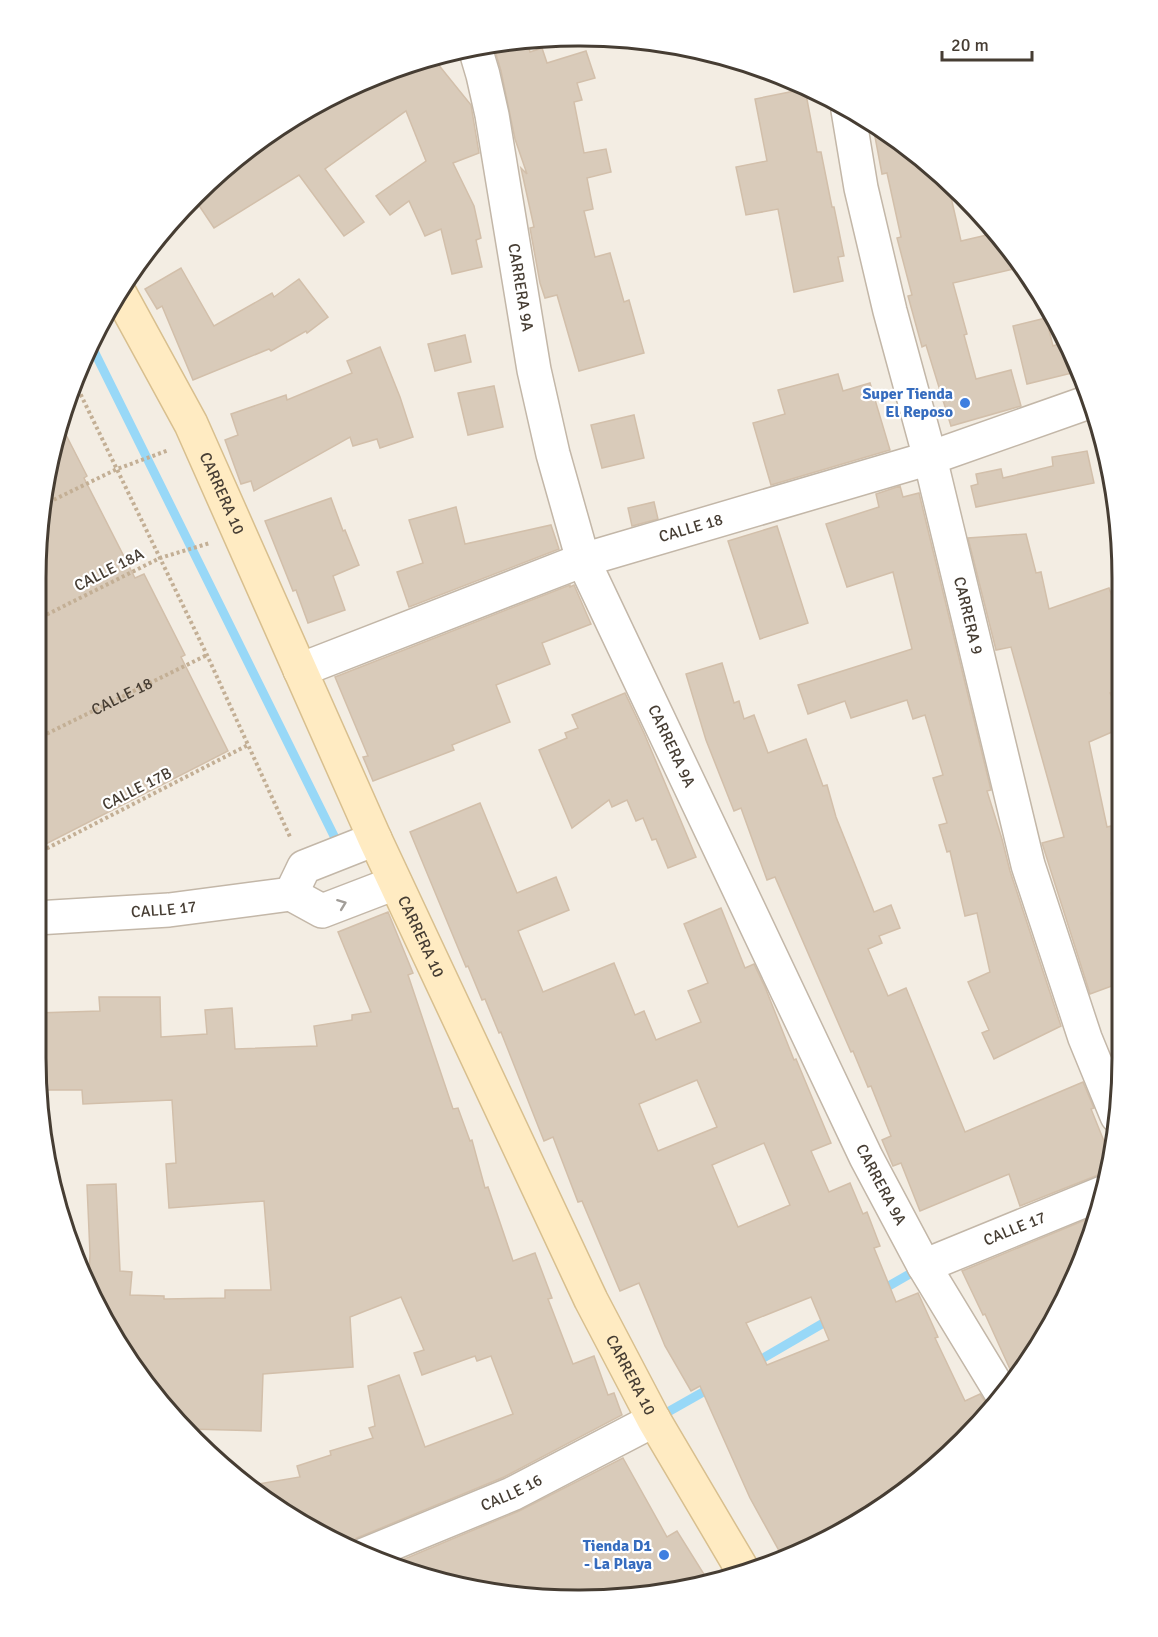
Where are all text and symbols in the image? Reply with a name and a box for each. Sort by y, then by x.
scale bar [942,24,1032,62]
text: 20 m [951,34,989,56]
street label: CARRERA 9A [503,242,538,333]
place label: Super Tienda El Reposo [862,384,953,422]
marker: Super Tienda El Reposo [958,396,972,410]
street label: CARRERA 10 [195,449,249,538]
street label: CALLE 18 [656,509,725,547]
street label: CALLE 18A [71,544,147,596]
street label: CARRERA 9 [949,575,987,657]
street label: CALLE 18 [88,673,156,720]
street label: CARRERA 9A [643,702,699,791]
street label: CALLE 17B [99,763,175,815]
street label: CARRERA 10 [393,893,448,981]
street label: CALLE 17 [130,896,198,922]
one-way arrow [336,898,347,911]
street label: CARRERA 9A [851,1141,911,1229]
street label: CALLE 17 [981,1207,1049,1251]
street label: CARRERA 10 [601,1332,660,1419]
street label: CALLE 16 [478,1470,546,1516]
place label: Tienda D1 - La Playa [583,1536,652,1574]
marker: Tienda D1 - La Playa [657,1548,671,1562]

